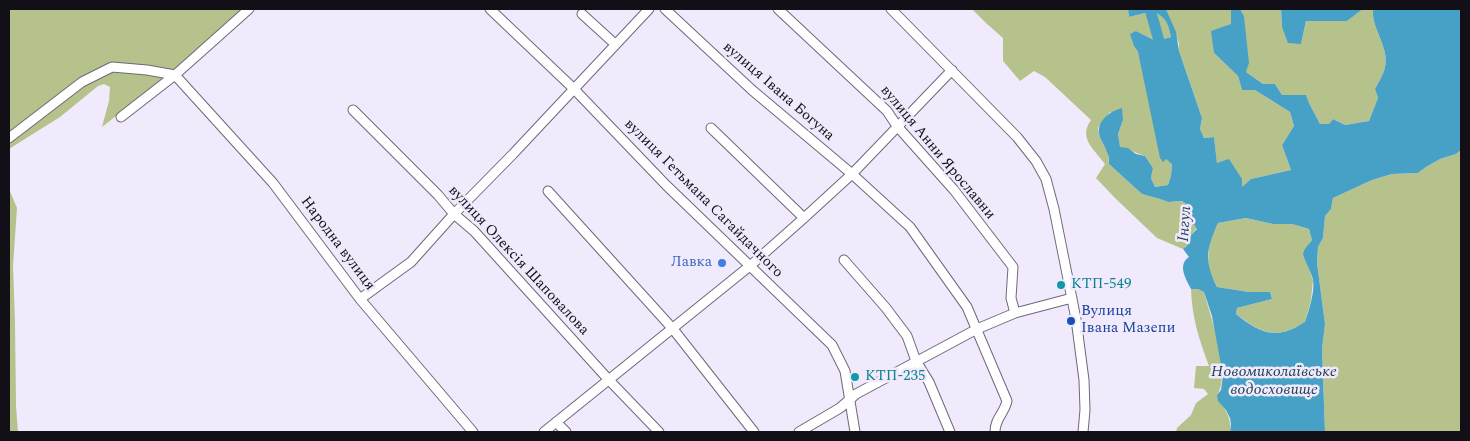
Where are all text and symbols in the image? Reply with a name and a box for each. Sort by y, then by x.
street label: вулиця Івана Богуна [719,39,837,145]
street label: вулиця Анни Ярославни [876,82,998,224]
street label: вулиця Гетьмана Сагайдачного [620,116,786,282]
street label: вулиця Олексія Шаповалова [444,182,592,340]
street label: Народна вулиця [296,193,378,295]
water label: Інгул [1175,206,1197,242]
place label: Лавка [671,254,712,272]
marker: Лавка [716,257,728,269]
place label: КТП-549 [1071,276,1132,294]
marker: КТП-549 [1055,279,1067,291]
place label: Вулиця Івана Мазепи [1081,303,1175,338]
marker: Вулиця Івана Мазепи [1065,315,1077,327]
water label: Новомиколаївське водосховище [1211,363,1337,401]
place label: КТП-235 [865,368,926,386]
marker: КТП-235 [849,371,861,383]

